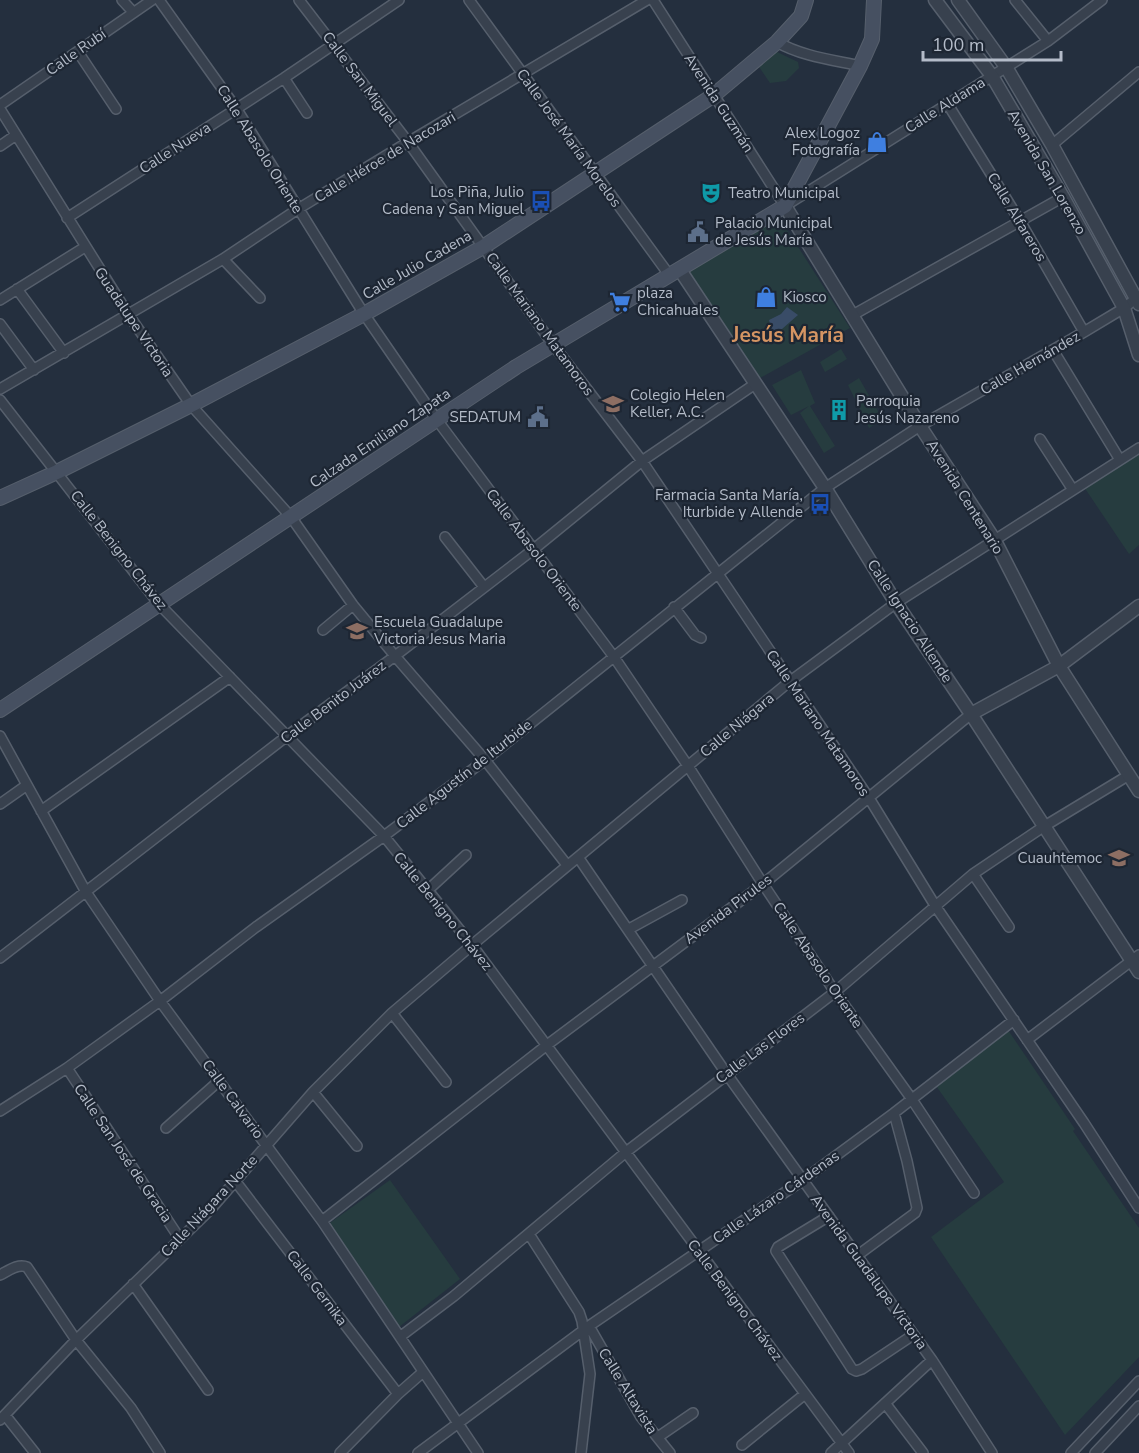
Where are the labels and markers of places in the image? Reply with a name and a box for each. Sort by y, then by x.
place label: Alex Logoz Fotografía [785,123,860,160]
shop icon: Alex Logoz Fotografía [865,130,889,154]
theatre icon: Teatro Municipal [699,181,723,205]
place label: Los Piña, Julio Cadena y San Miguel [382,182,525,219]
place label: Teatro Municipal [728,183,840,203]
bus stop icon: Los Piña, Julio Cadena y San Miguel [529,189,553,213]
place label: Palacio Municipal de Jesús María [715,213,832,250]
public building icon: Palacio Municipal de Jesús María [686,220,710,244]
place label: plaza Chicahuales [637,283,718,320]
shop icon: Kiosco [754,285,778,309]
place label: Kiosco [783,287,827,307]
supermarket icon: plaza Chicahuales [608,290,632,314]
place label: Colegio Helen Keller, A.C. [630,385,725,422]
place label: Parroquia Jesús Nazareno [855,391,960,428]
school or university icon: Colegio Helen Keller, A.C. [601,392,625,416]
building icon: Parroquia Jesús Nazareno [827,398,851,422]
public building icon: SEDATUM [526,405,550,429]
place label: SEDATUM [450,407,521,427]
place label: Farmacia Santa María, Iturbide y Allende [655,485,803,522]
bus stop icon: Farmacia Santa María, Iturbide y Allende [808,492,832,516]
place label: Escuela Guadalupe Victoria Jesus Maria [373,612,506,649]
school or university icon: Escuela Guadalupe Victoria Jesus Maria [345,619,369,643]
school or university icon: Cuauhtemoc [1107,846,1131,870]
place label: Cuauhtemoc [1017,848,1102,868]

